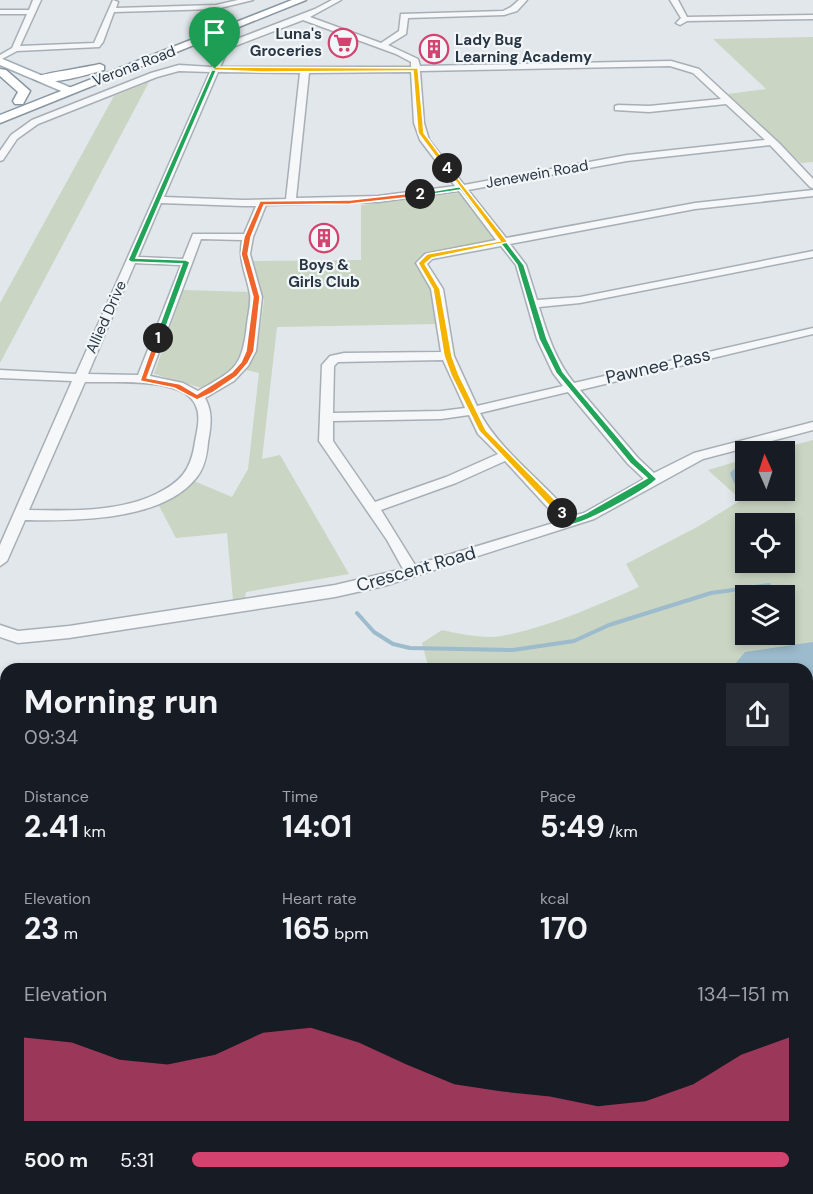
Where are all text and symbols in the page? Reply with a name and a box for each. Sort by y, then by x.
pin [189,7,240,69]
icon: arrive [198,16,231,49]
place label: Luna's Groceries [250,24,322,61]
supermarket icon: Luna's Groceries [327,27,359,59]
place label: Lady Bug Learning Academy [455,30,592,67]
building icon: Lady Bug Learning Academy [418,33,450,65]
street label: Verona Road [90,41,178,91]
pin: 4 [432,153,462,183]
street label: Jenewein Road [484,155,590,193]
text: 4 [442,157,452,178]
pin: 2 [405,179,435,209]
text: 2 [415,183,425,204]
building icon: Boys & Girls Club [308,222,340,254]
place label: Boys & Girls Club [288,255,360,292]
street label: Allied Drive [81,277,131,357]
pin: 1 [143,323,173,353]
text: 1 [155,327,161,348]
street label: Pawnee Pass [603,342,713,390]
north arrow [735,441,795,501]
map controls [735,441,795,645]
pin: 3 [547,498,577,528]
text: 3 [557,502,567,523]
button: locate [735,513,795,573]
street label: Crescent Road [354,541,478,597]
button: layers [735,585,795,645]
text: Morning run [24,680,218,723]
button: share [726,683,789,746]
text: 09:34 [24,724,78,750]
text: Distance [24,786,89,807]
text: Time [282,786,318,807]
text: Pace [540,786,576,807]
text: 2.41 [24,807,79,846]
text: 14:01 [282,807,352,846]
text: 5:49 [540,807,605,846]
text: km [79,821,106,842]
text: /km [605,821,638,842]
text: Elevation [24,888,91,909]
text: Heart rate [282,888,357,909]
text: kcal [540,888,569,909]
text: 23 [24,909,59,948]
text: 165 [282,909,330,948]
text: 170 [540,909,588,948]
text: m [59,923,78,944]
text: bpm [330,923,369,944]
text: Elevation [24,981,107,1007]
text: 134–151 m [698,981,789,1007]
text: 500 m [24,1147,88,1173]
text: 5:31 [120,1147,154,1173]

